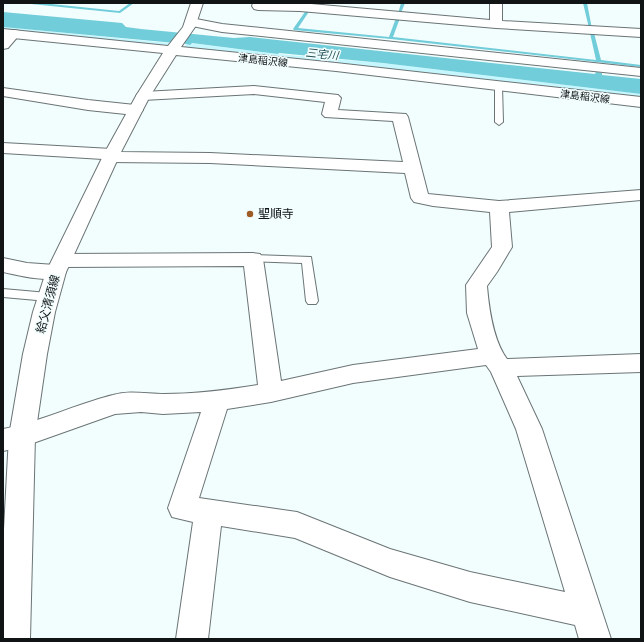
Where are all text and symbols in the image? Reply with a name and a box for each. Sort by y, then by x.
water label: 三宅川 [305,43,340,63]
street label: 津島稲沢線 [237,49,289,70]
street label: 津島稲沢線 [559,85,611,106]
place label: 聖順寺 [258,204,294,221]
marker: 聖順寺 [245,209,255,219]
street label: 給父清須線 [31,272,63,335]

